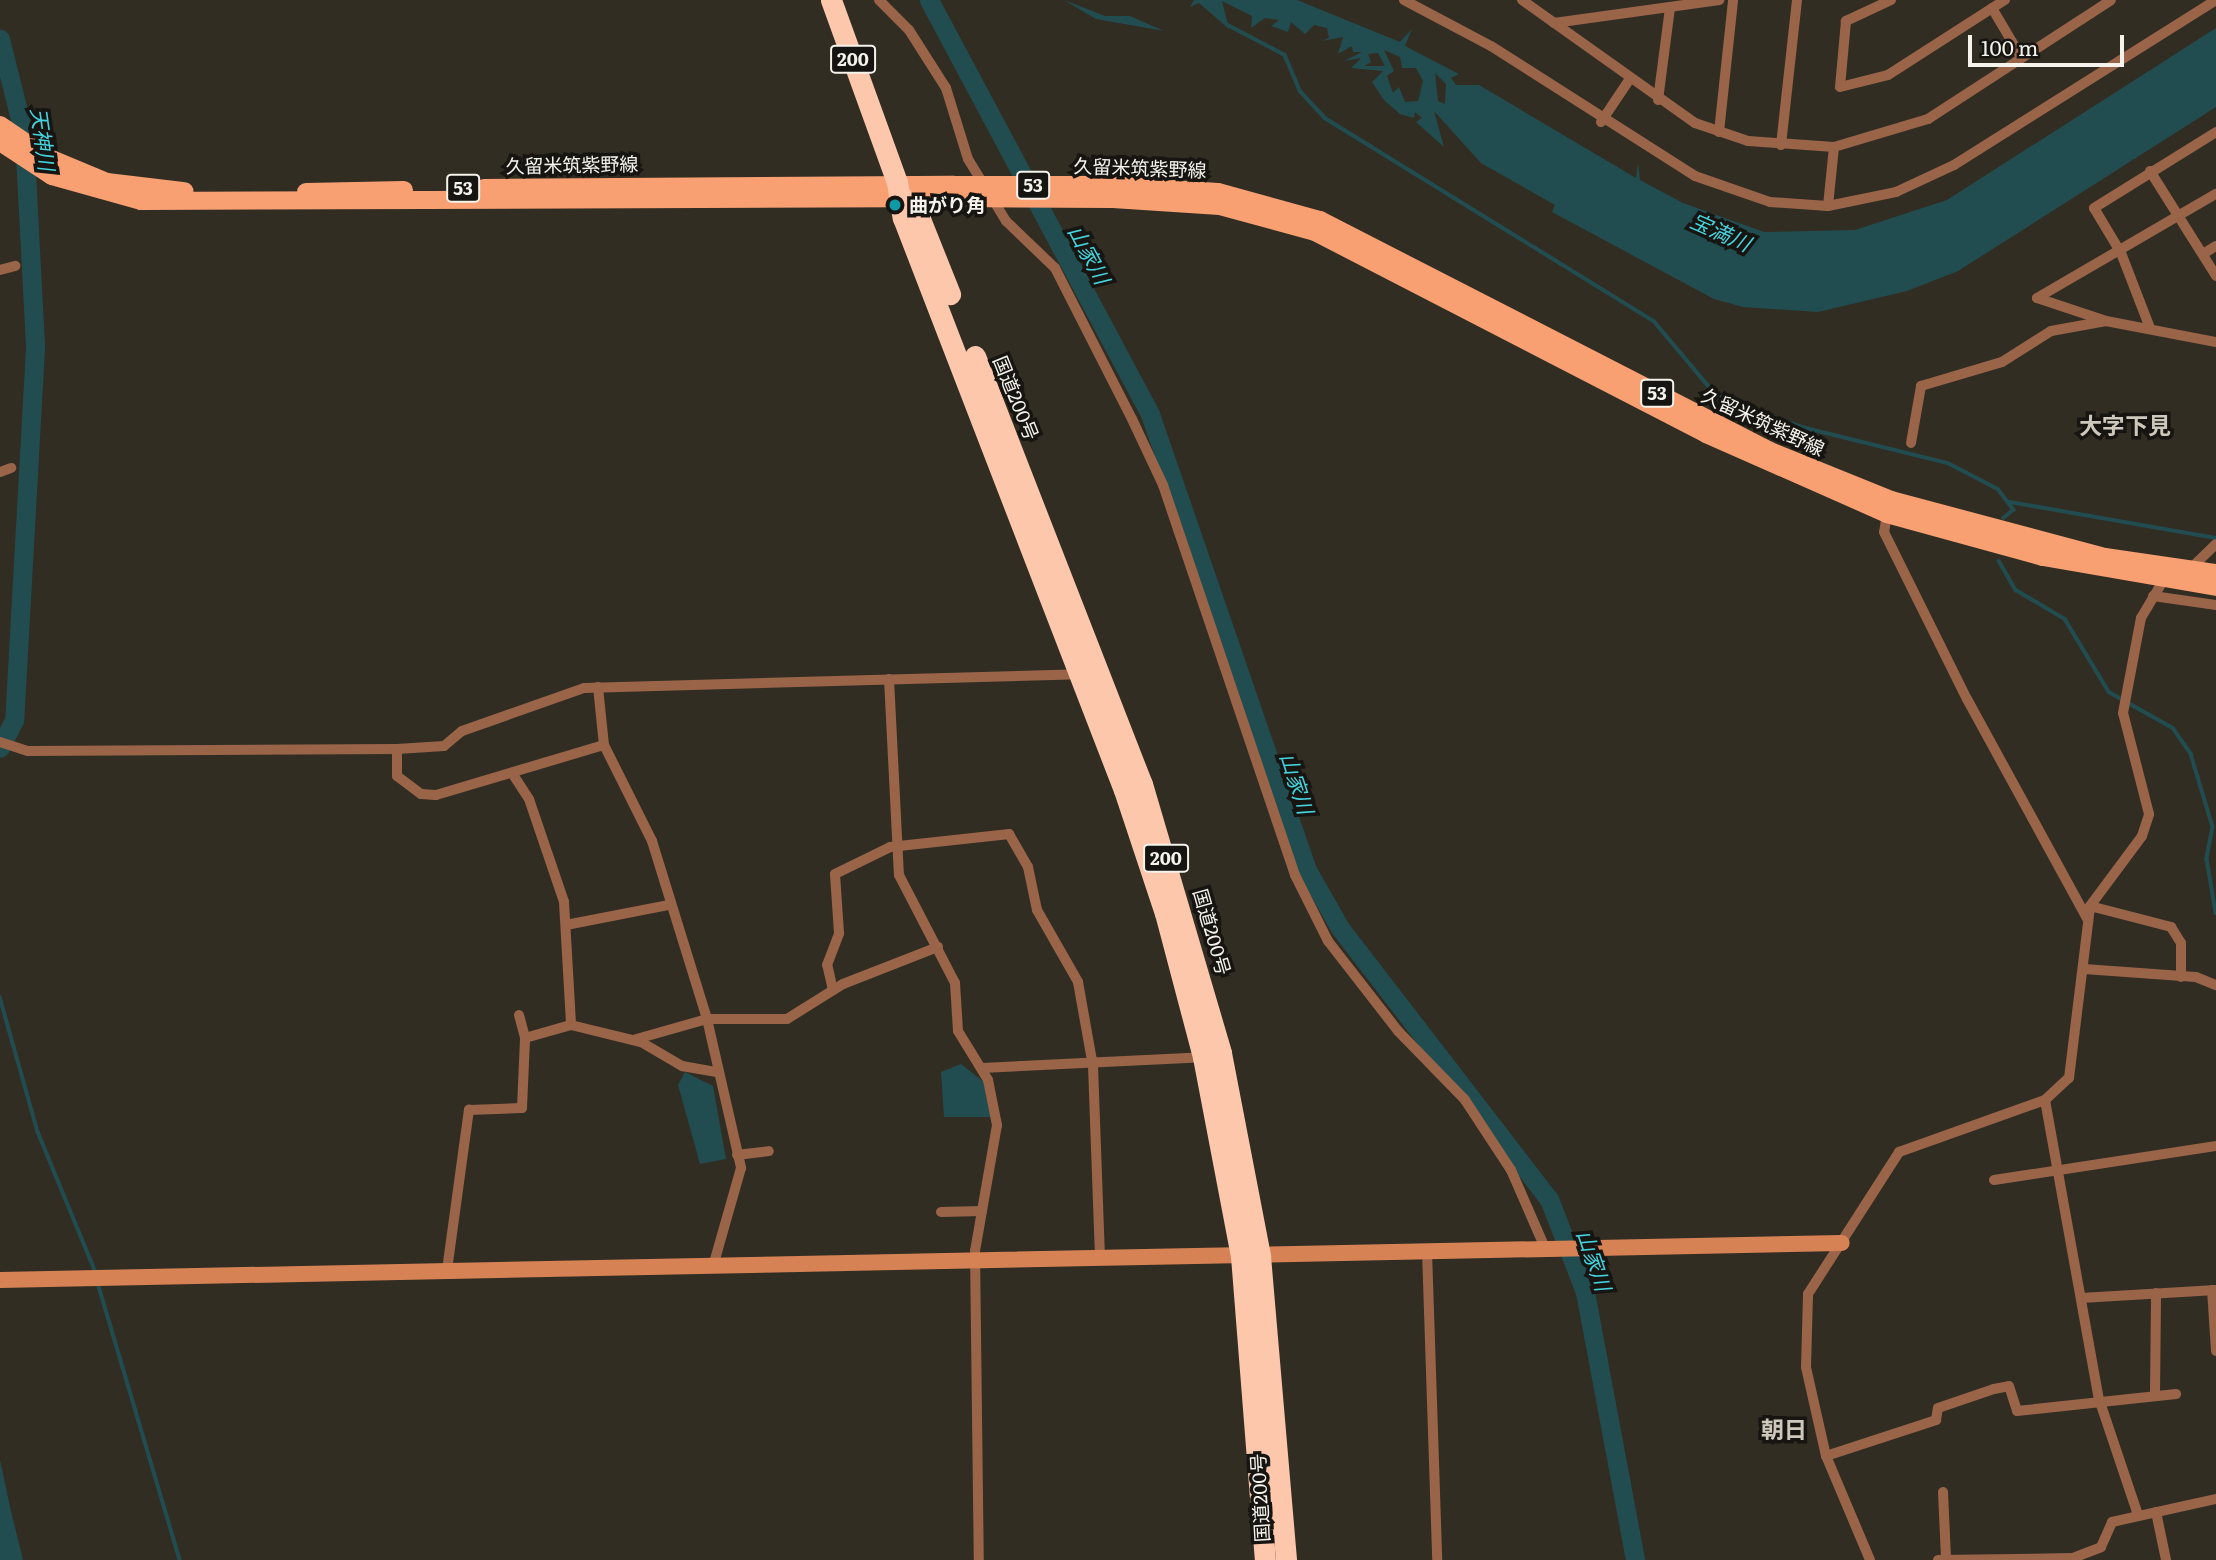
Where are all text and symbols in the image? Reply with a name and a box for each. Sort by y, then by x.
scale bar [1971,21,2127,65]
text: 100 m [1981,31,2038,62]
road number: 200 [828,44,878,74]
water label: 天神川 [27,106,61,172]
street label: 久留米筑紫野線 [505,152,639,178]
street label: 久留米筑紫野線 [1073,154,1207,182]
road number: 53 [1016,170,1050,200]
road number: 53 [446,174,480,202]
place label: 曲がり角 [909,194,985,216]
marker: 曲がり角 [887,197,903,213]
water label: 宝満川 [1687,207,1755,255]
water label: 山家川 [1064,220,1116,288]
street label: 国道200号 [989,353,1043,443]
road number: 53 [1640,379,1674,408]
street label: 久留米筑紫野線 [1698,384,1828,460]
district label: 大字下見 [2079,410,2171,438]
water label: 山家川 [1276,749,1320,817]
road number: 200 [1142,844,1190,872]
street label: 国道200号 [1189,886,1235,978]
water label: 山家川 [1573,1226,1617,1294]
district label: 朝日 [1761,1414,1807,1442]
street label: 国道200号 [1246,1453,1274,1543]

